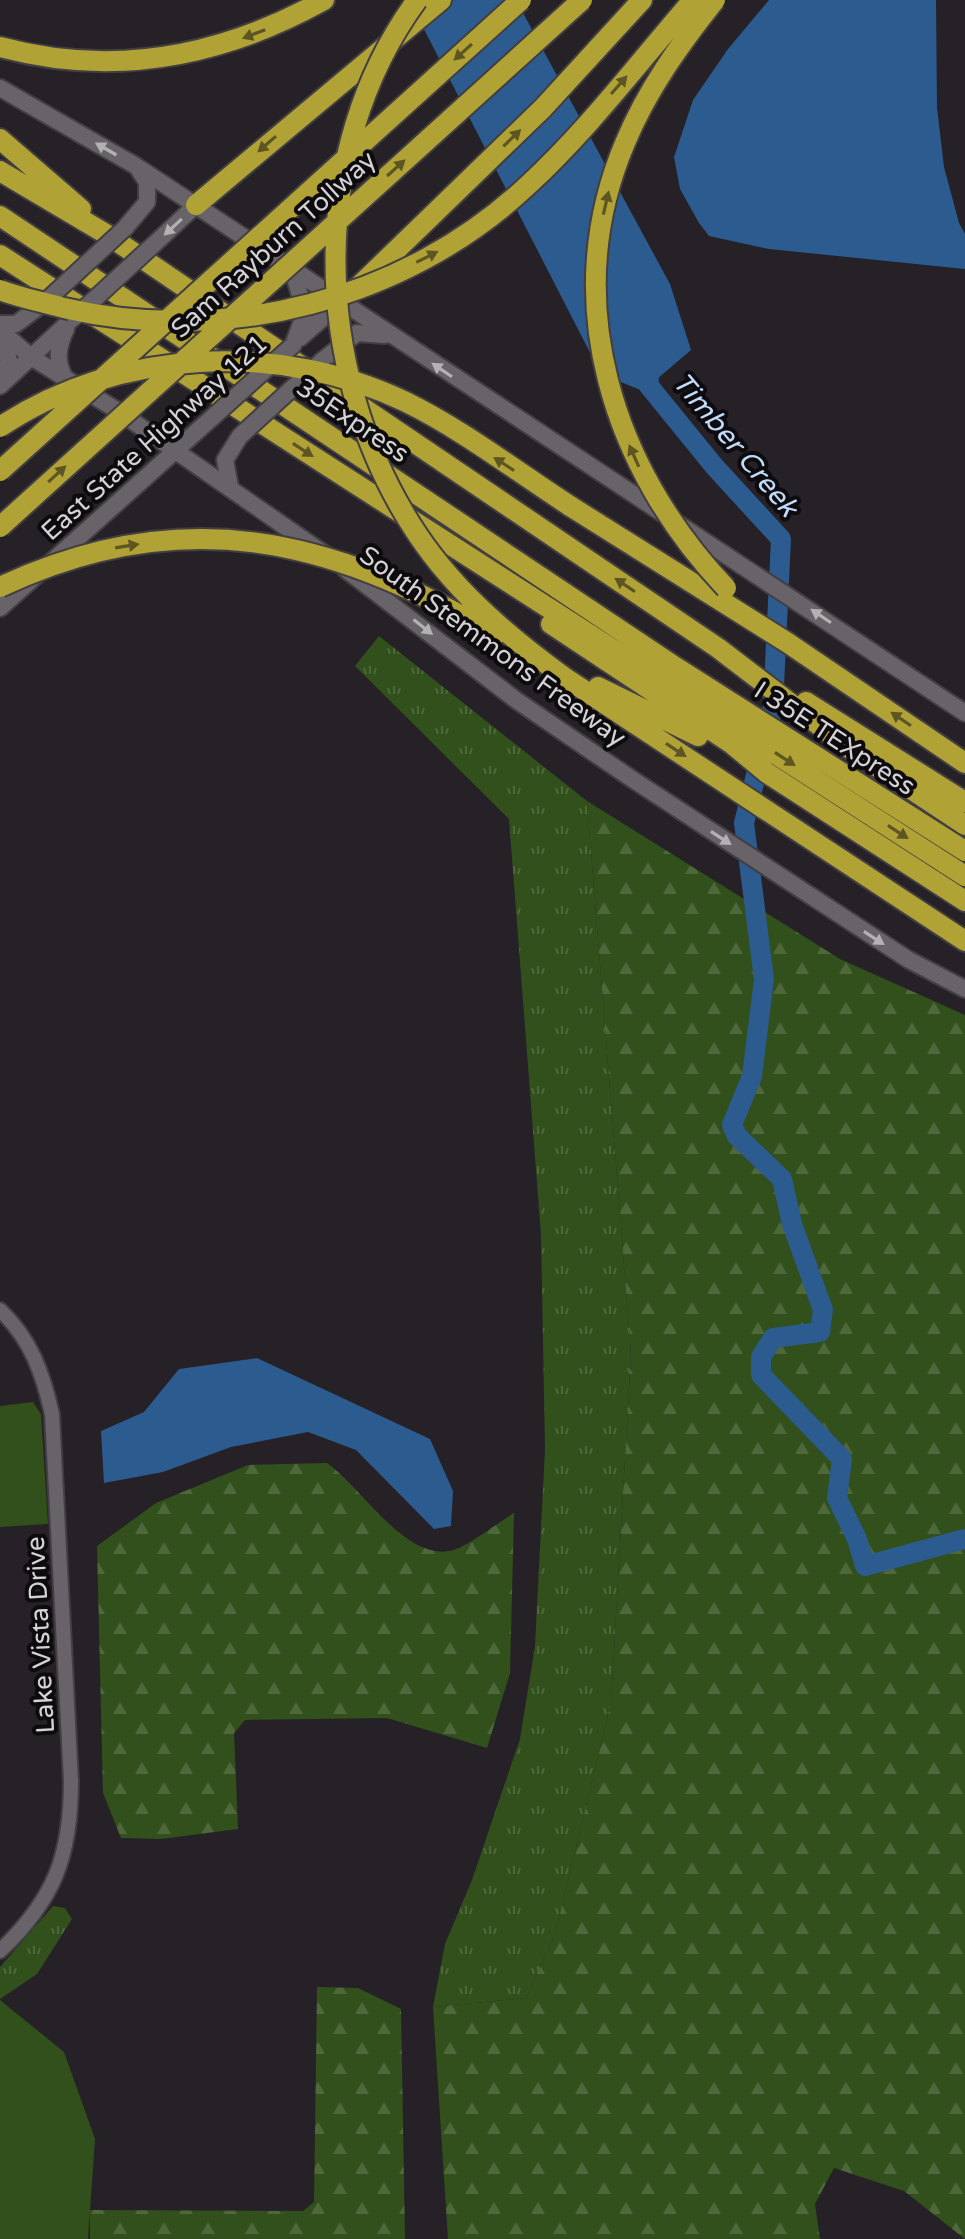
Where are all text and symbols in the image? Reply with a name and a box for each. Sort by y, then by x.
one-way arrow [242,28,266,41]
one-way arrow [454,43,473,61]
one-way arrow [610,75,628,95]
one-way arrow [502,129,521,148]
one-way arrow [257,135,277,152]
one-way arrow [95,142,118,156]
street label: Sam Rayburn Tollway [165,144,382,344]
one-way arrow [386,160,405,178]
one-way arrow [600,190,613,215]
one-way arrow [164,217,183,235]
one-way arrow [416,251,439,264]
street label: East State Highway 121 [35,328,274,547]
one-way arrow [431,363,453,378]
water label: Timber Creek [665,366,806,525]
street label: 35Express [291,372,415,469]
one-way arrow [292,443,314,457]
one-way arrow [628,445,641,468]
one-way arrow [494,456,515,471]
one-way arrow [48,465,67,483]
street label: South Stemmons Freeway [354,539,632,753]
one-way arrow [115,540,140,552]
one-way arrow [614,578,636,593]
one-way arrow [810,609,831,624]
one-way arrow [413,618,433,635]
street label: I 35E TEXpress [749,675,921,802]
one-way arrow [890,712,911,727]
one-way arrow [665,742,687,757]
one-way arrow [774,751,796,765]
one-way arrow [887,825,909,839]
one-way arrow [710,830,731,845]
one-way arrow [863,930,885,944]
street label: Lake Vista Drive [20,1536,61,1734]

